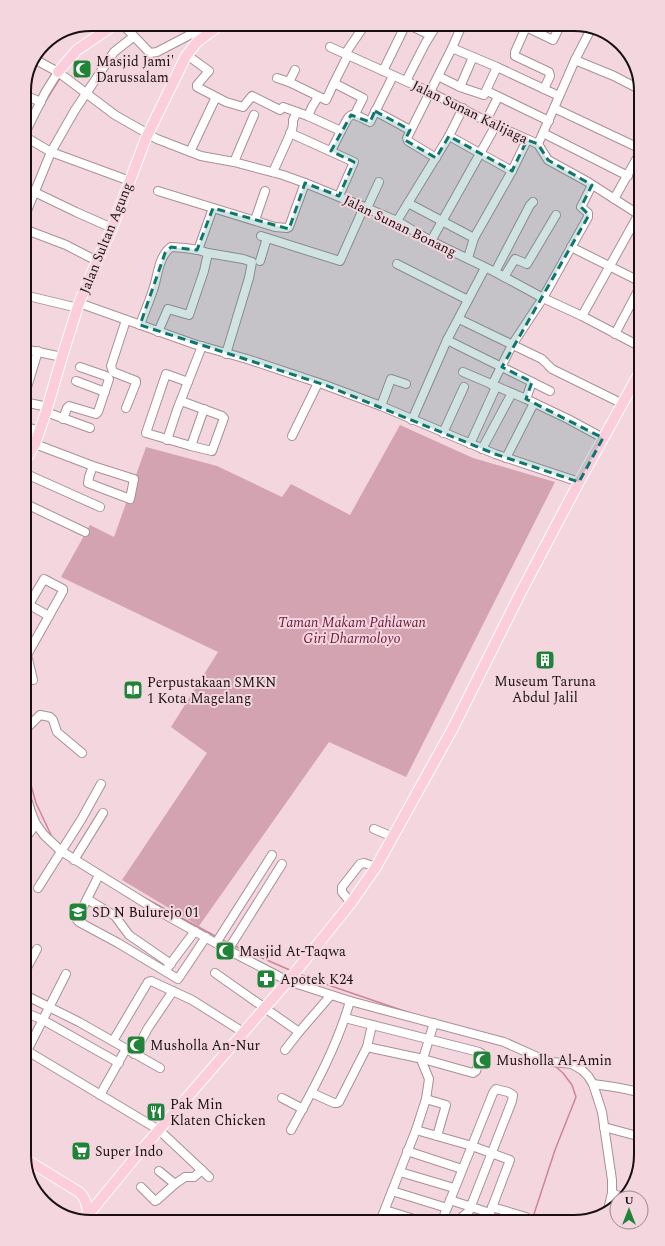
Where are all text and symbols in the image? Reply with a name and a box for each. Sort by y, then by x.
place label: Masjid Jami' Darussalam [96,51,174,88]
mosque icon: Masjid Jami' Darussalam [71,58,93,80]
street label: Jalan Sunan Kalijaga [408,75,532,149]
street label: Jalan Sultan Agung [74,179,138,297]
street label: Jalan Sunan Bonang [340,189,460,263]
park label: Taman Makam Pahlawan Giri Dharmoloyo [278,612,427,649]
building icon: Museum Taruna Abdul Jalil [534,649,556,671]
place label: Museum Taruna Abdul Jalil [494,671,596,708]
place label: Perpustakaan SMKN 1 Kota Magelang [147,672,276,709]
library icon: Perpustakaan SMKN 1 Kota Magelang [122,679,144,701]
school or university icon: SD N Bulurejo 01 [67,901,89,923]
place label: SD N Bulurejo 01 [92,902,199,923]
mosque icon: Masjid At-Taqwa [214,940,236,962]
place label: Masjid At-Taqwa [239,941,346,962]
pharmacy icon: Apotek K24 [255,968,277,990]
place label: Apotek K24 [280,969,353,990]
mosque icon: Musholla An-Nur [125,1034,147,1056]
place label: Musholla An-Nur [150,1035,261,1056]
mosque icon: Musholla Al-Amin [471,1049,493,1071]
place label: Musholla Al-Amin [496,1050,612,1071]
place label: Pak Min Klaten Chicken [170,1094,266,1131]
restaurant icon: Pak Min Klaten Chicken [145,1101,167,1123]
supermarket icon: Super Indo [70,1140,92,1162]
place label: Super Indo [95,1141,163,1162]
north arrow [609,1190,649,1230]
text: U [624,1192,634,1209]

